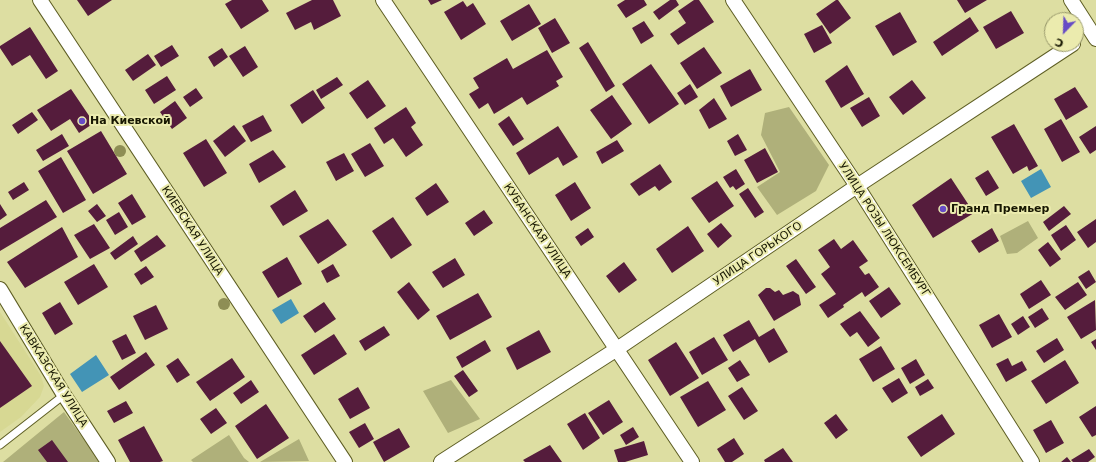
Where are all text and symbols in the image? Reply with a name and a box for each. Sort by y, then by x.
north arrow [1044,12,1084,52]
text: С [1053,35,1066,50]
place label: На Киевской [90,114,171,128]
marker: На Киевской [77,116,87,126]
street label: УЛИЦА РОЗЫ ЛЮКСЕМБУРГ [835,160,933,300]
street label: КУБАНСКАЯ УЛИЦА [500,181,574,281]
street label: КИЕВСКАЯ УЛИЦА [158,184,226,278]
place label: Гранд Премьер [951,202,1049,216]
marker: Гранд Премьер [938,204,948,214]
street label: УЛИЦА ГОРЬКОГО [711,219,805,289]
street label: КАВКАЗСКАЯ УЛИЦА [16,322,90,430]

